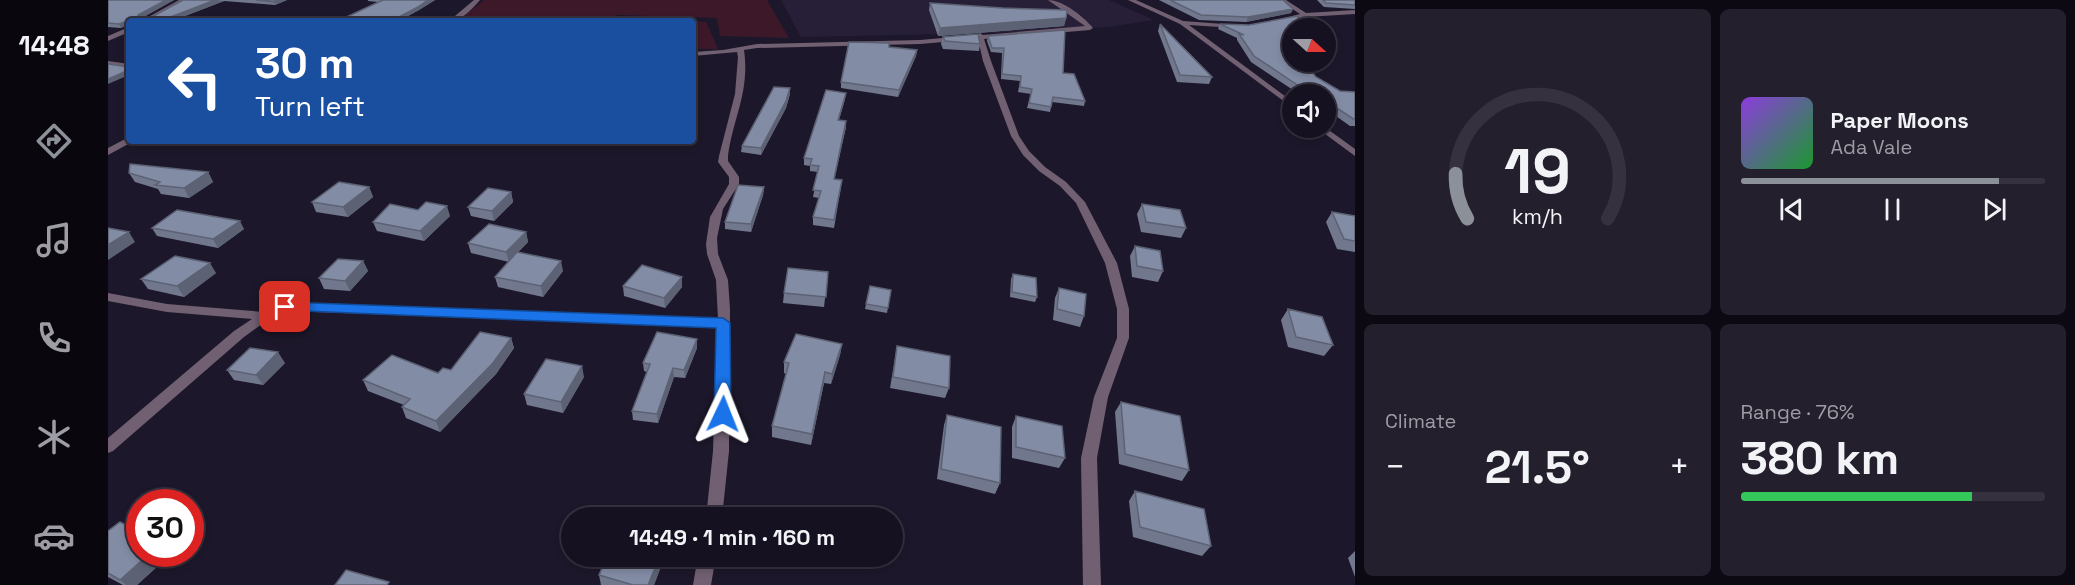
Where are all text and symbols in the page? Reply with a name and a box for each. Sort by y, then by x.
north arrow [1282,18,1336,72]
map controls [1282,18,1336,138]
text: 14:48 [19,28,89,63]
text: 30 m [255,37,354,90]
icon: left [156,42,234,120]
button: sound [1282,84,1336,138]
text: Turn left [255,89,365,124]
text: Paper Moons [1831,106,1969,134]
icon: directions [33,120,75,162]
text: 19 [1504,132,1571,211]
text: Ada Vale [1831,134,1912,160]
icon: previous [1775,193,1808,226]
icon: pause [1876,193,1909,226]
icon: next [1978,193,2011,226]
text: km/h [1512,203,1563,230]
icon: music [33,219,75,261]
pin [259,281,310,332]
icon: arrive [268,290,301,323]
icon: phone [33,317,75,359]
position arrow [691,382,755,446]
text: Range · 76% [1741,399,1854,425]
text: Climate [1385,408,1456,434]
icon: climate [33,416,75,458]
text: 380 km [1741,430,1899,487]
text: 21.5° [1485,439,1590,496]
text: − [1385,446,1405,488]
text: + [1669,446,1690,488]
speed limit sign: 30 [126,489,204,567]
icon: car [33,515,75,557]
text: 14:49 · 1 min · 160 m [629,523,835,551]

